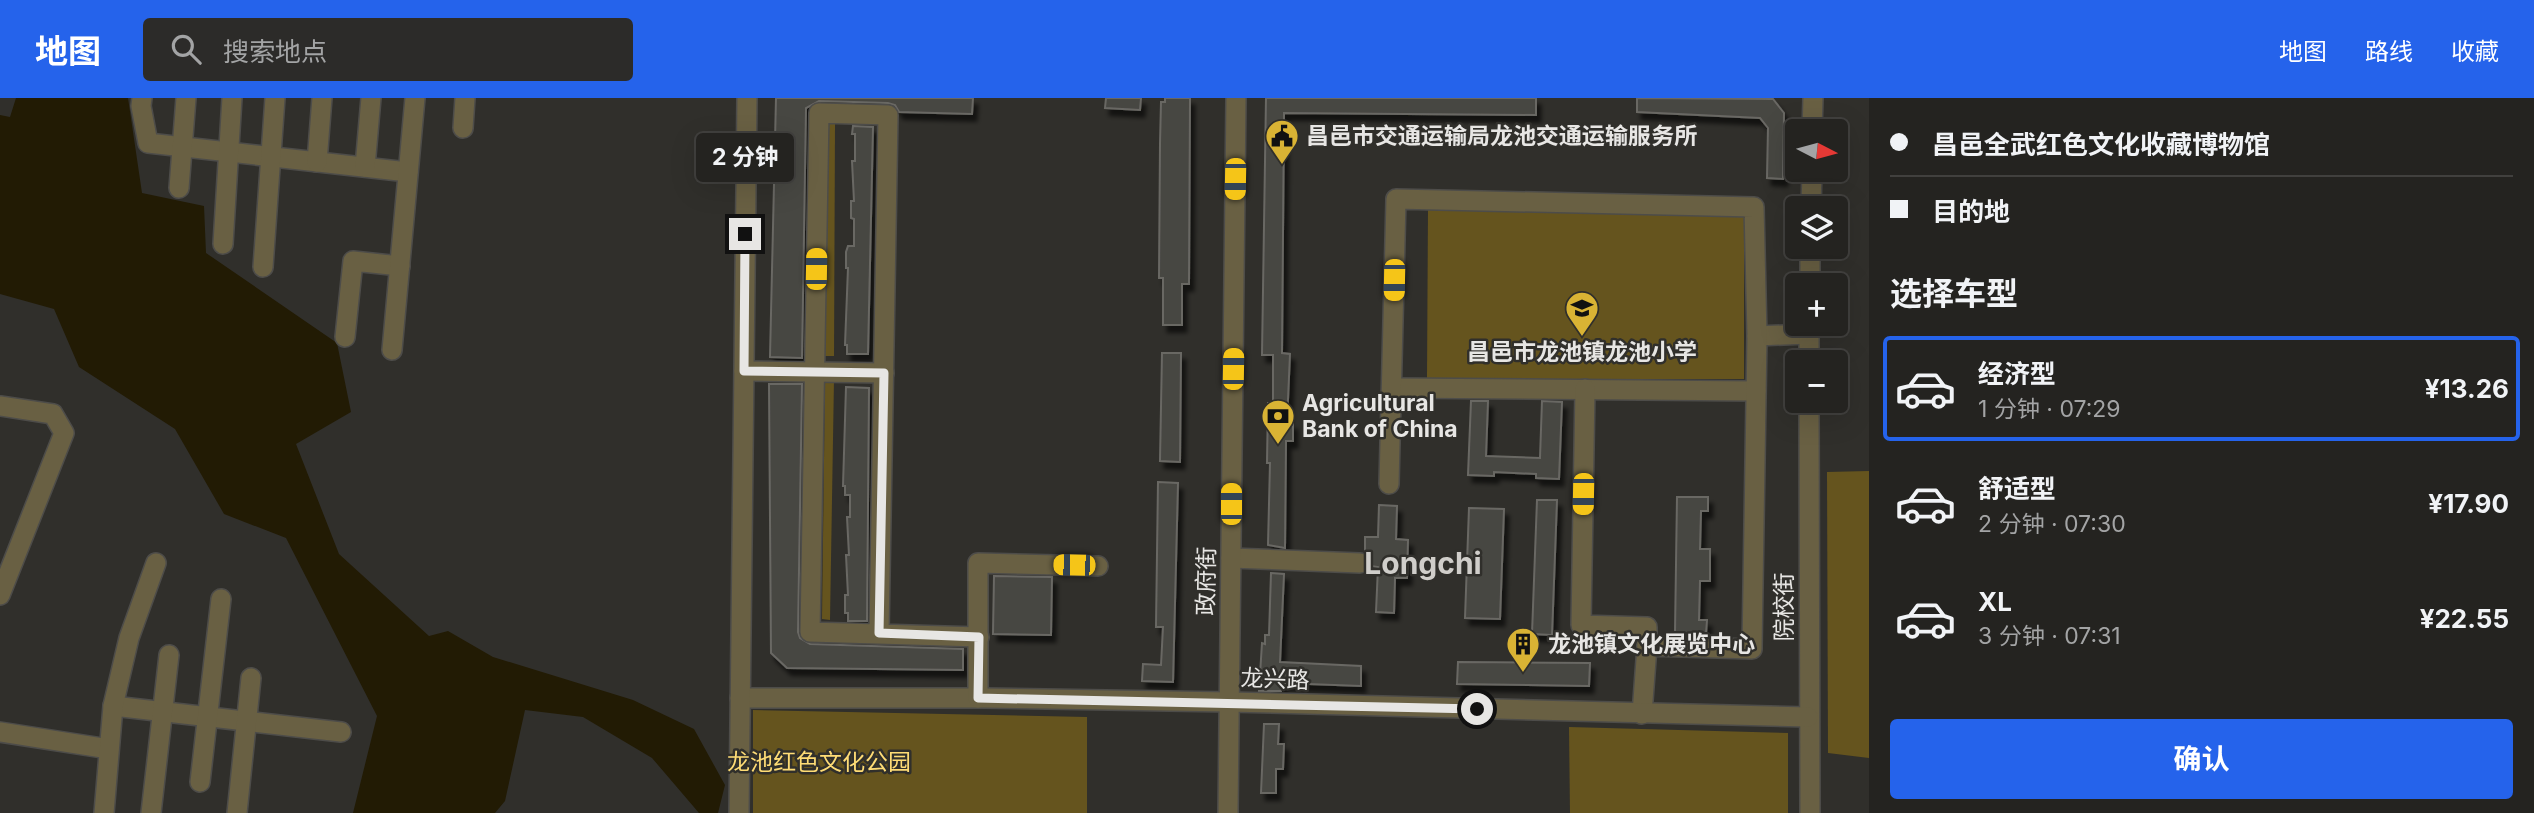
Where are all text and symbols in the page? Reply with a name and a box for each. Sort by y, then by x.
search box [143,18,633,81]
icon: search [167,30,205,68]
text: 地图 [35,31,101,71]
text: 搜索地点 [223,36,327,67]
text: 地图 [2279,37,2327,66]
text: 路线 [2365,37,2413,66]
text: 收藏 [2451,37,2499,66]
public building icon: 昌邑市交通运输局龙池交通运输服务所 [1263,117,1301,166]
north arrow [1785,119,1848,182]
map controls [1785,119,1848,413]
place label: 昌邑市交通运输局龙池交通运输服务所 [1306,122,1697,150]
text: 昌邑全武红色文化收藏博物馆 [1932,129,2270,160]
callout: 2 分钟 [696,132,794,181]
text: 2 分钟 [712,143,778,171]
car [1225,158,1246,200]
button: layers [1785,196,1848,259]
text: 目的地 [1932,196,2010,227]
route end [729,218,761,250]
car [806,248,827,290]
car [1384,259,1405,301]
button: + [1785,273,1848,336]
text: 选择车型 [1890,274,2018,313]
school or university icon: 昌邑市龙池镇龙池小学 [1563,289,1601,338]
place label: 昌邑市龙池镇龙池小学 [1467,338,1697,366]
car [1223,348,1244,390]
button: − [1785,350,1848,413]
icon: car [1894,357,1957,420]
text: 经济型 [1978,358,2056,389]
text: ¥13.26 [2425,373,2509,404]
place label: Agricultural Bank of China [1302,389,1458,443]
text: 1 分钟 · 07:29 [1978,395,2121,423]
bank icon: Agricultural Bank of China [1259,397,1297,446]
icon: car [1894,472,1957,535]
car [1573,473,1594,515]
text: 舒适型 [1978,473,2056,504]
car [1221,483,1242,525]
text: ¥17.90 [2428,488,2509,519]
text: 2 分钟 · 07:30 [1978,510,2126,538]
district label: Longchi [1364,545,1482,581]
street label: 政府街 [1191,546,1221,616]
car [1053,554,1096,576]
street label: 院校街 [1770,573,1798,642]
text: XL [1978,586,2012,617]
icon: car [1894,587,1957,650]
text: ¥22.55 [2420,603,2509,634]
text: 3 分钟 · 07:31 [1978,622,2121,650]
building icon: 龙池镇文化展览中心 [1504,625,1542,674]
place label: 龙池镇文化展览中心 [1548,630,1755,658]
street label: 龙兴路 [1240,664,1310,694]
route start [1461,693,1493,725]
button: 确认 [1890,719,2513,799]
park label: 龙池红色文化公园 [727,748,911,776]

